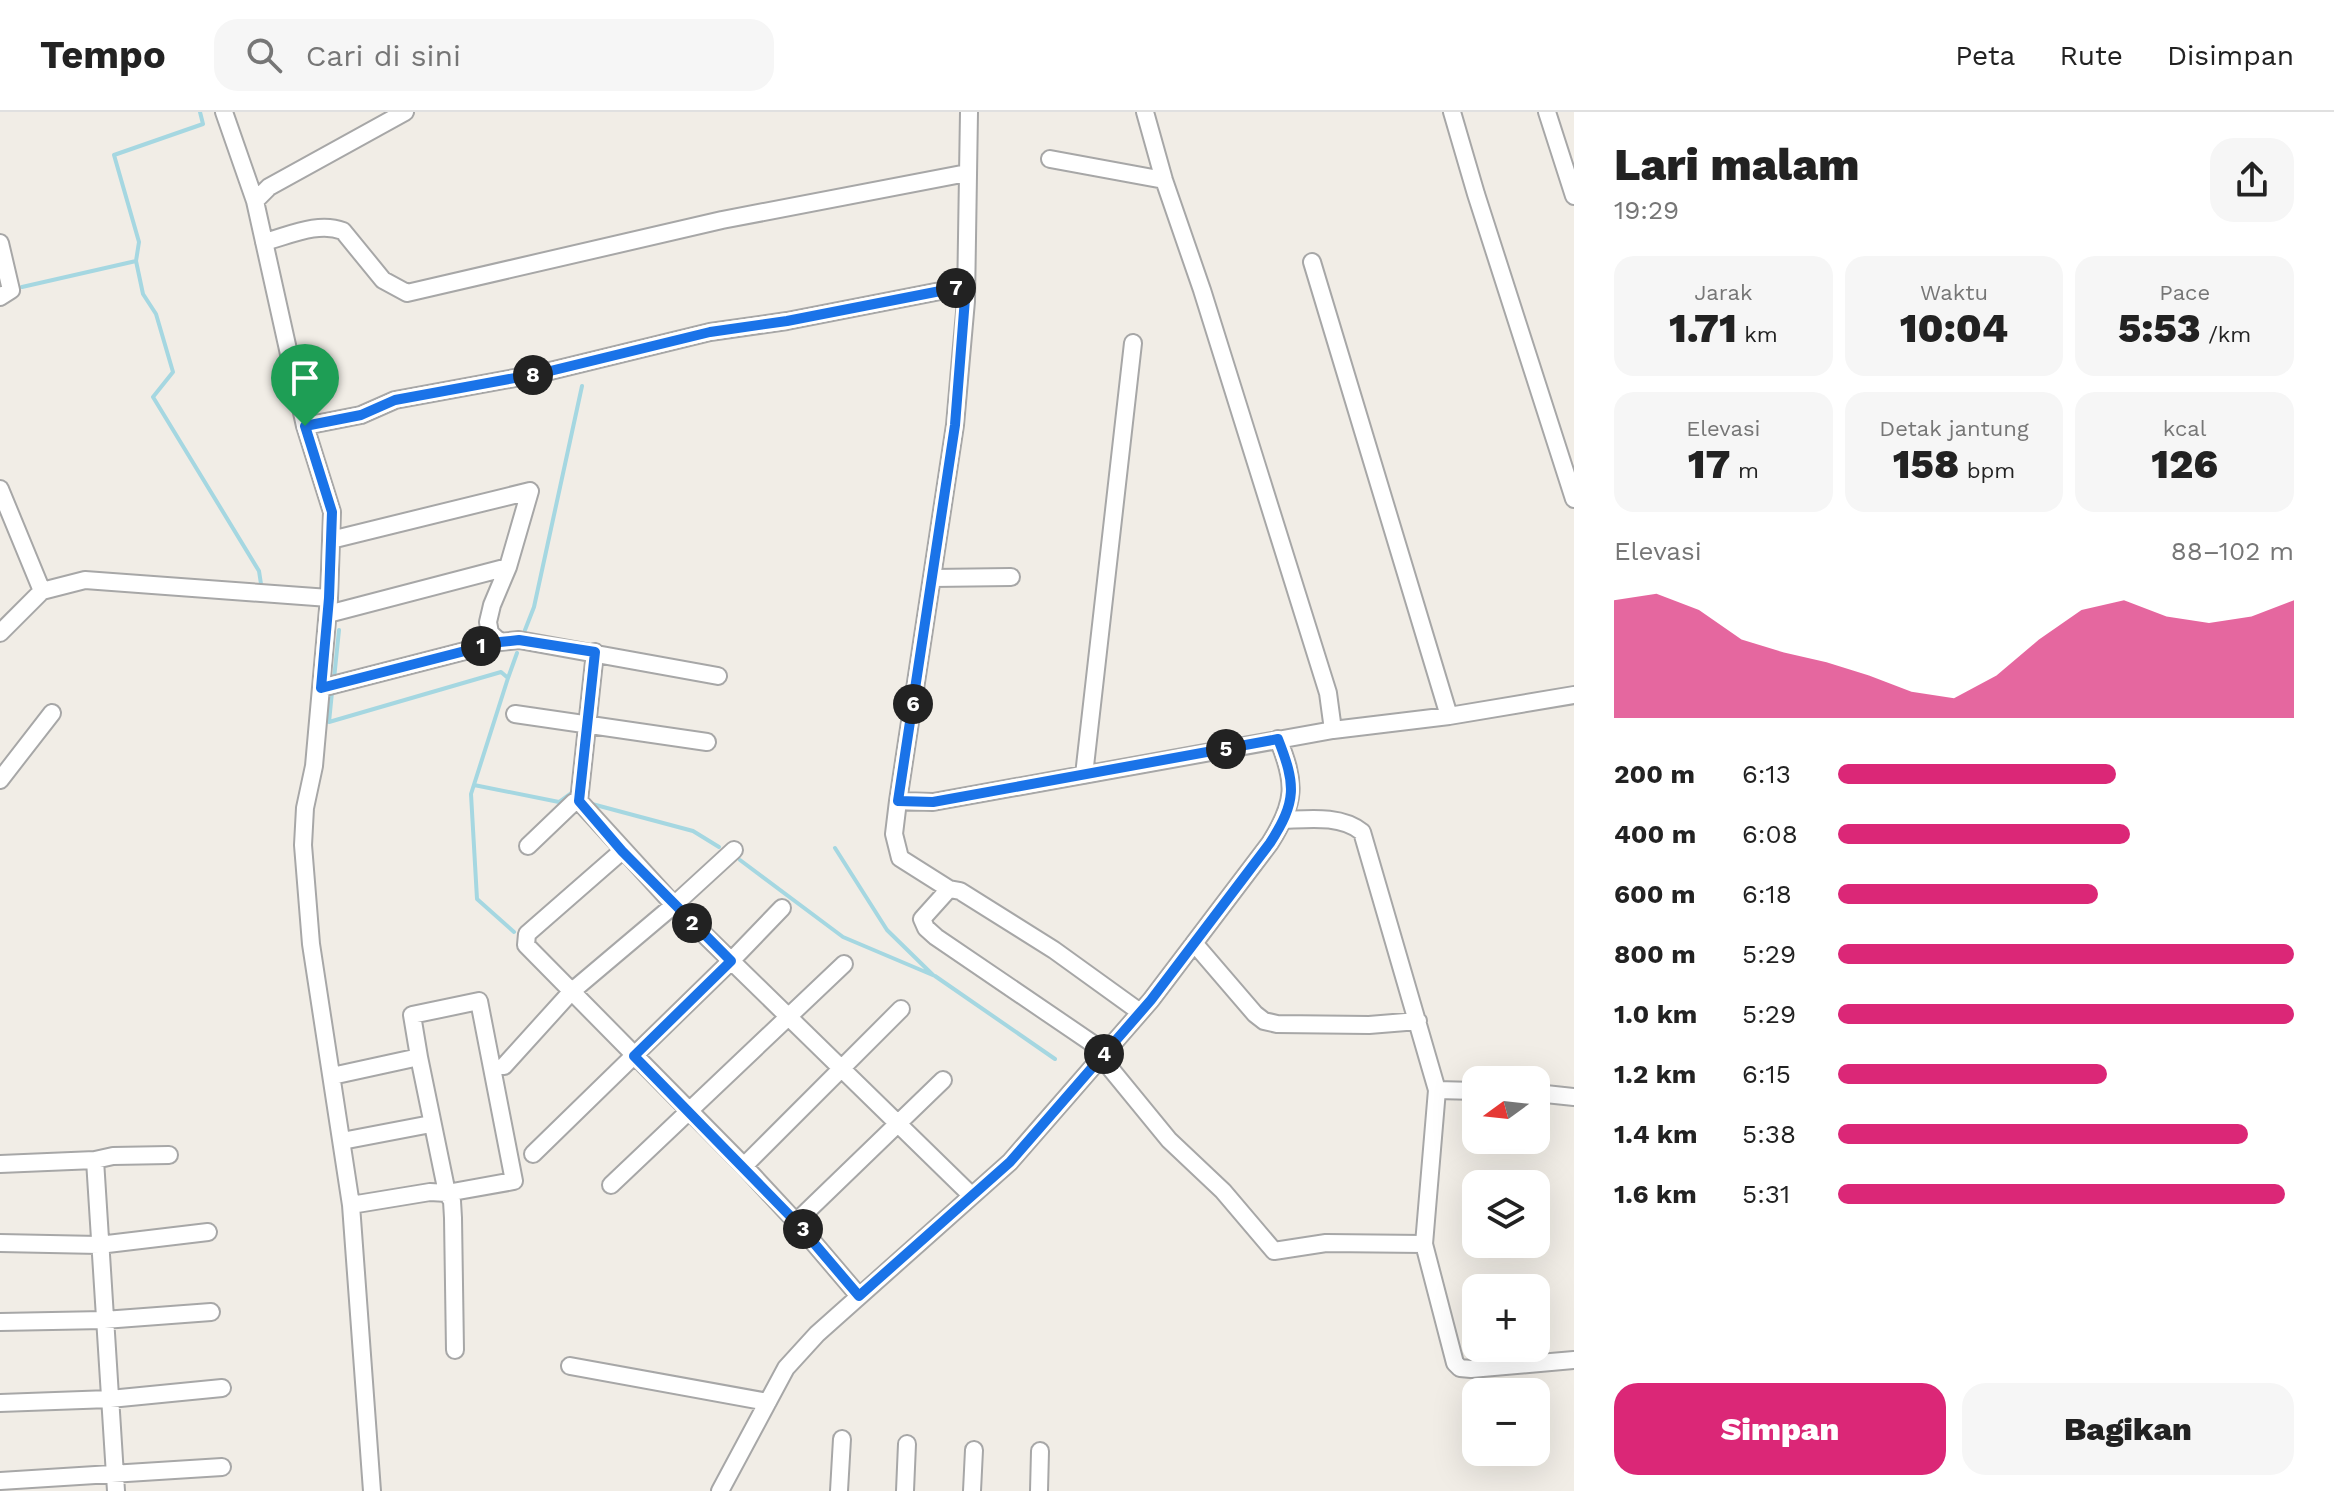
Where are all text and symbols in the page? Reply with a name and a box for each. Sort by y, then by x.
search box [214,19,774,91]
text: Tempo [40,33,166,77]
icon: search [242,33,286,77]
text: Cari di sini [306,38,461,73]
text: Peta [1955,39,2015,72]
text: Rute [2059,39,2123,72]
text: Disimpan [2167,39,2294,72]
button: share [2210,138,2294,222]
text: Lari malam [1614,139,1859,191]
text: 19:29 [1614,195,1679,225]
pin: 7 [936,268,976,308]
text: 7 [949,275,963,300]
text: Jarak [1694,280,1752,305]
text: Waktu [1920,280,1988,305]
text: Pace [2159,280,2210,305]
text: 1.71 [1669,305,1737,352]
text: 10:04 [1900,305,2008,352]
text: 5:53 [2118,305,2201,352]
text: km [1737,322,1778,347]
text: /km [2201,322,2251,347]
pin [271,344,339,426]
pin: 8 [513,355,553,395]
icon: arrive [283,356,327,400]
text: 8 [526,362,540,387]
text: Elevasi [1686,416,1760,441]
text: Detak jantung [1879,416,2029,441]
text: kcal [2163,416,2206,441]
text: 17 [1688,441,1731,488]
text: 158 [1893,441,1959,488]
text: 126 [2151,441,2218,488]
text: m [1731,458,1759,483]
text: bpm [1959,458,2015,483]
text: Elevasi [1614,536,1702,566]
text: 88–102 m [2171,536,2294,566]
pin: 1 [461,626,501,666]
text: 1 [476,633,486,658]
pin: 6 [893,684,933,724]
text: 6 [906,691,920,716]
pin: 5 [1206,729,1246,769]
text: 5 [1220,736,1232,761]
text: 200 m [1614,759,1695,789]
text: 6:13 [1742,759,1791,789]
text: 400 m [1614,819,1696,849]
text: 6:08 [1742,819,1798,849]
text: 600 m [1614,879,1695,909]
text: 6:18 [1742,879,1792,909]
pin: 2 [672,903,712,943]
text: 2 [685,910,699,935]
text: 800 m [1614,939,1696,969]
text: 5:29 [1742,939,1796,969]
text: 1.0 km [1614,999,1697,1029]
text: 5:29 [1742,999,1796,1029]
pin: 4 [1084,1034,1124,1074]
text: 4 [1097,1041,1111,1066]
text: 1.2 km [1614,1059,1696,1089]
text: 6:15 [1742,1059,1791,1089]
north arrow [1462,1066,1550,1154]
map controls [1462,1066,1550,1466]
text: 1.4 km [1614,1119,1698,1149]
text: 5:38 [1742,1119,1796,1149]
button: layers [1462,1170,1550,1258]
text: 1.6 km [1614,1179,1697,1209]
text: 5:31 [1742,1179,1790,1209]
pin: 3 [783,1209,823,1249]
text: 3 [796,1216,810,1241]
button: + [1462,1274,1550,1362]
button: − [1462,1378,1550,1466]
button: Simpan [1614,1383,1946,1475]
button: Bagikan [1962,1383,2294,1475]

